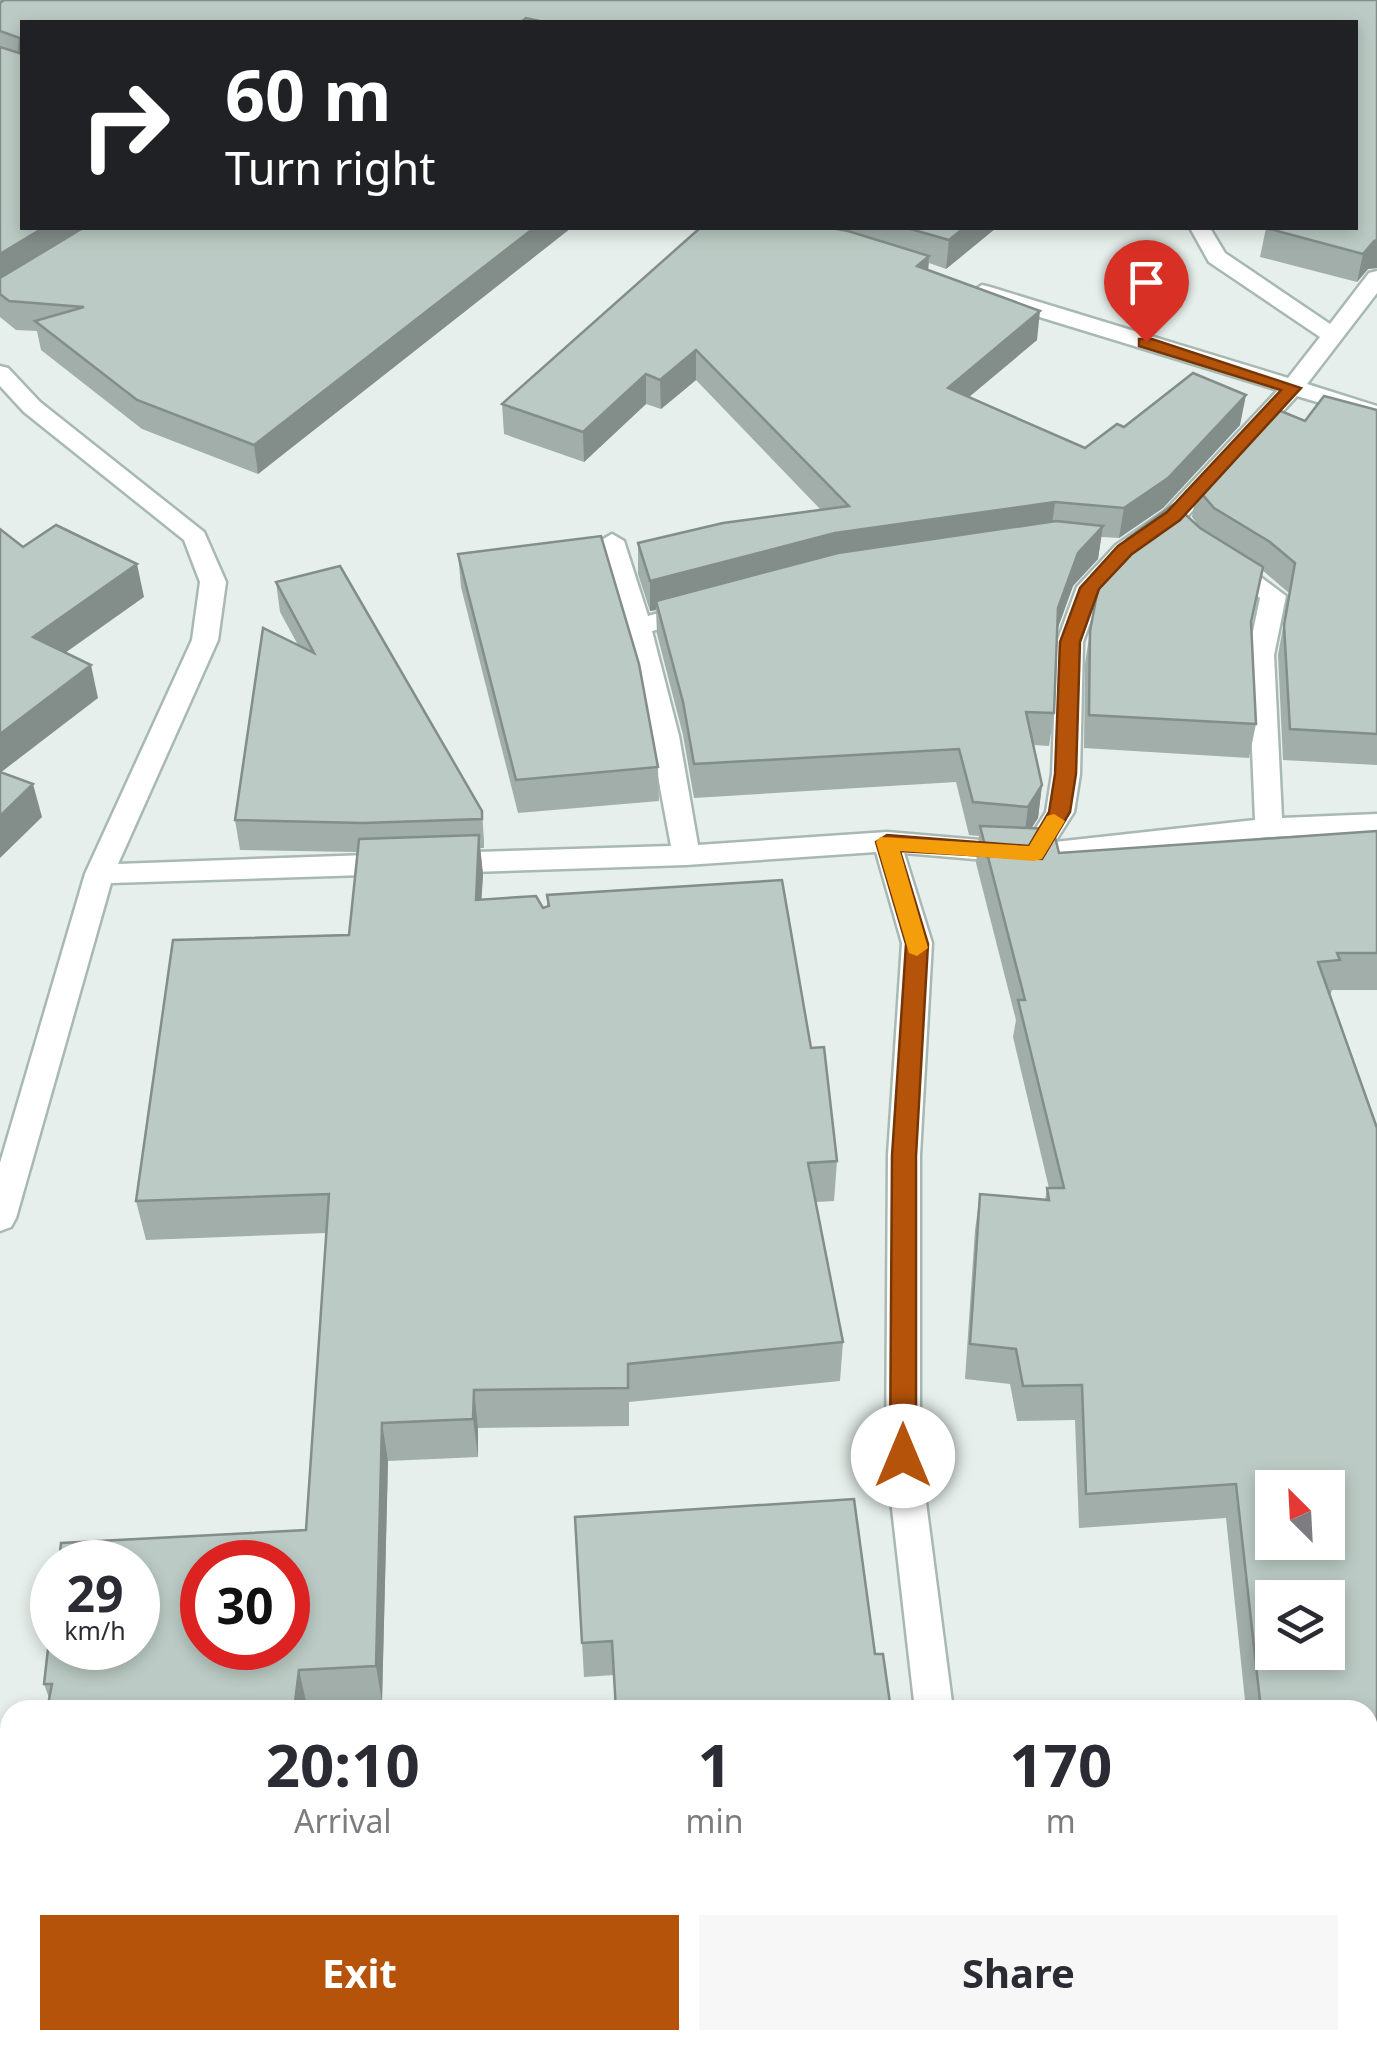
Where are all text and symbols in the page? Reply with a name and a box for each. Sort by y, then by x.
text: 60 m [225,46,392,142]
icon: right [60,60,190,190]
text: Turn right [225,137,436,198]
pin [1104,240,1189,343]
icon: arrive [1119,255,1174,310]
position arrow [851,1404,955,1508]
north arrow [1255,1470,1345,1560]
map controls [1255,1470,1345,1670]
speed limit sign: 30 [180,1540,310,1670]
text: 29 [66,1559,124,1627]
button: layers [1255,1580,1345,1670]
text: km/h [64,1613,126,1647]
text: 20:10 [266,1723,420,1805]
text: 1 [697,1723,732,1805]
text: 170 [1009,1723,1112,1805]
text: Arrival [294,1799,392,1842]
text: min [686,1799,744,1842]
text: m [1046,1799,1076,1842]
button: Exit [40,1915,679,2030]
button: Share [699,1915,1338,2030]

